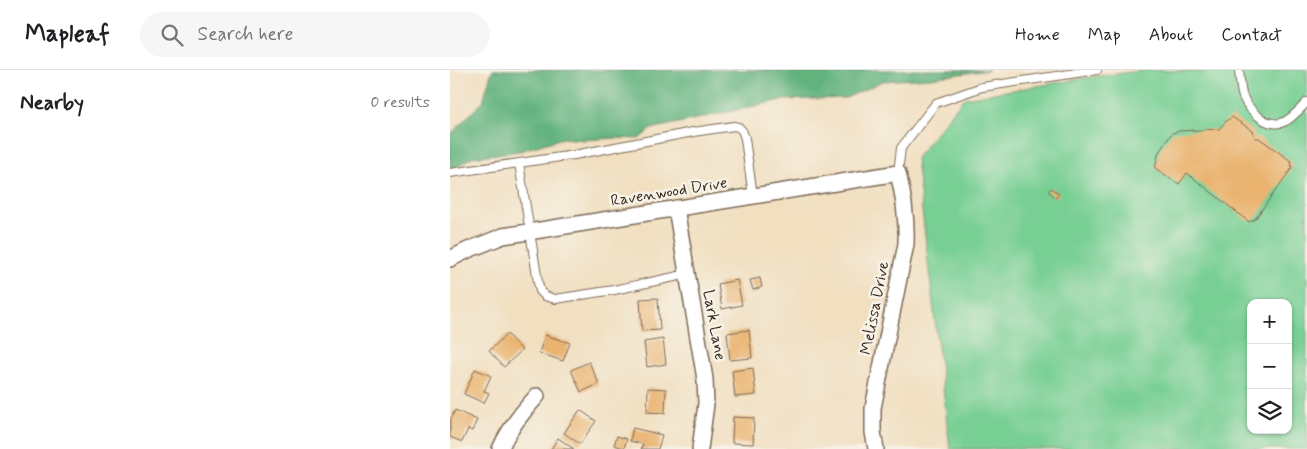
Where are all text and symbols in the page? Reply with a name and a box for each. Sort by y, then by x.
search box [140,12,490,57]
text: Mapleaf [25,19,110,50]
icon: search [158,21,186,49]
text: Search here [198,22,293,47]
text: Home [1015,23,1060,47]
text: Map [1088,23,1121,47]
text: About [1149,23,1193,47]
text: Contact [1221,23,1282,47]
text: Nearby [20,89,84,117]
text: 0 results [370,92,430,113]
street label: Ravenwood Drive [609,172,729,212]
street label: Melissa Drive [856,259,894,357]
street label: Lark Lane [697,288,731,362]
map controls [1247,299,1292,434]
button: + [1247,299,1292,344]
button: − [1247,344,1292,389]
button: layers [1247,389,1292,434]

